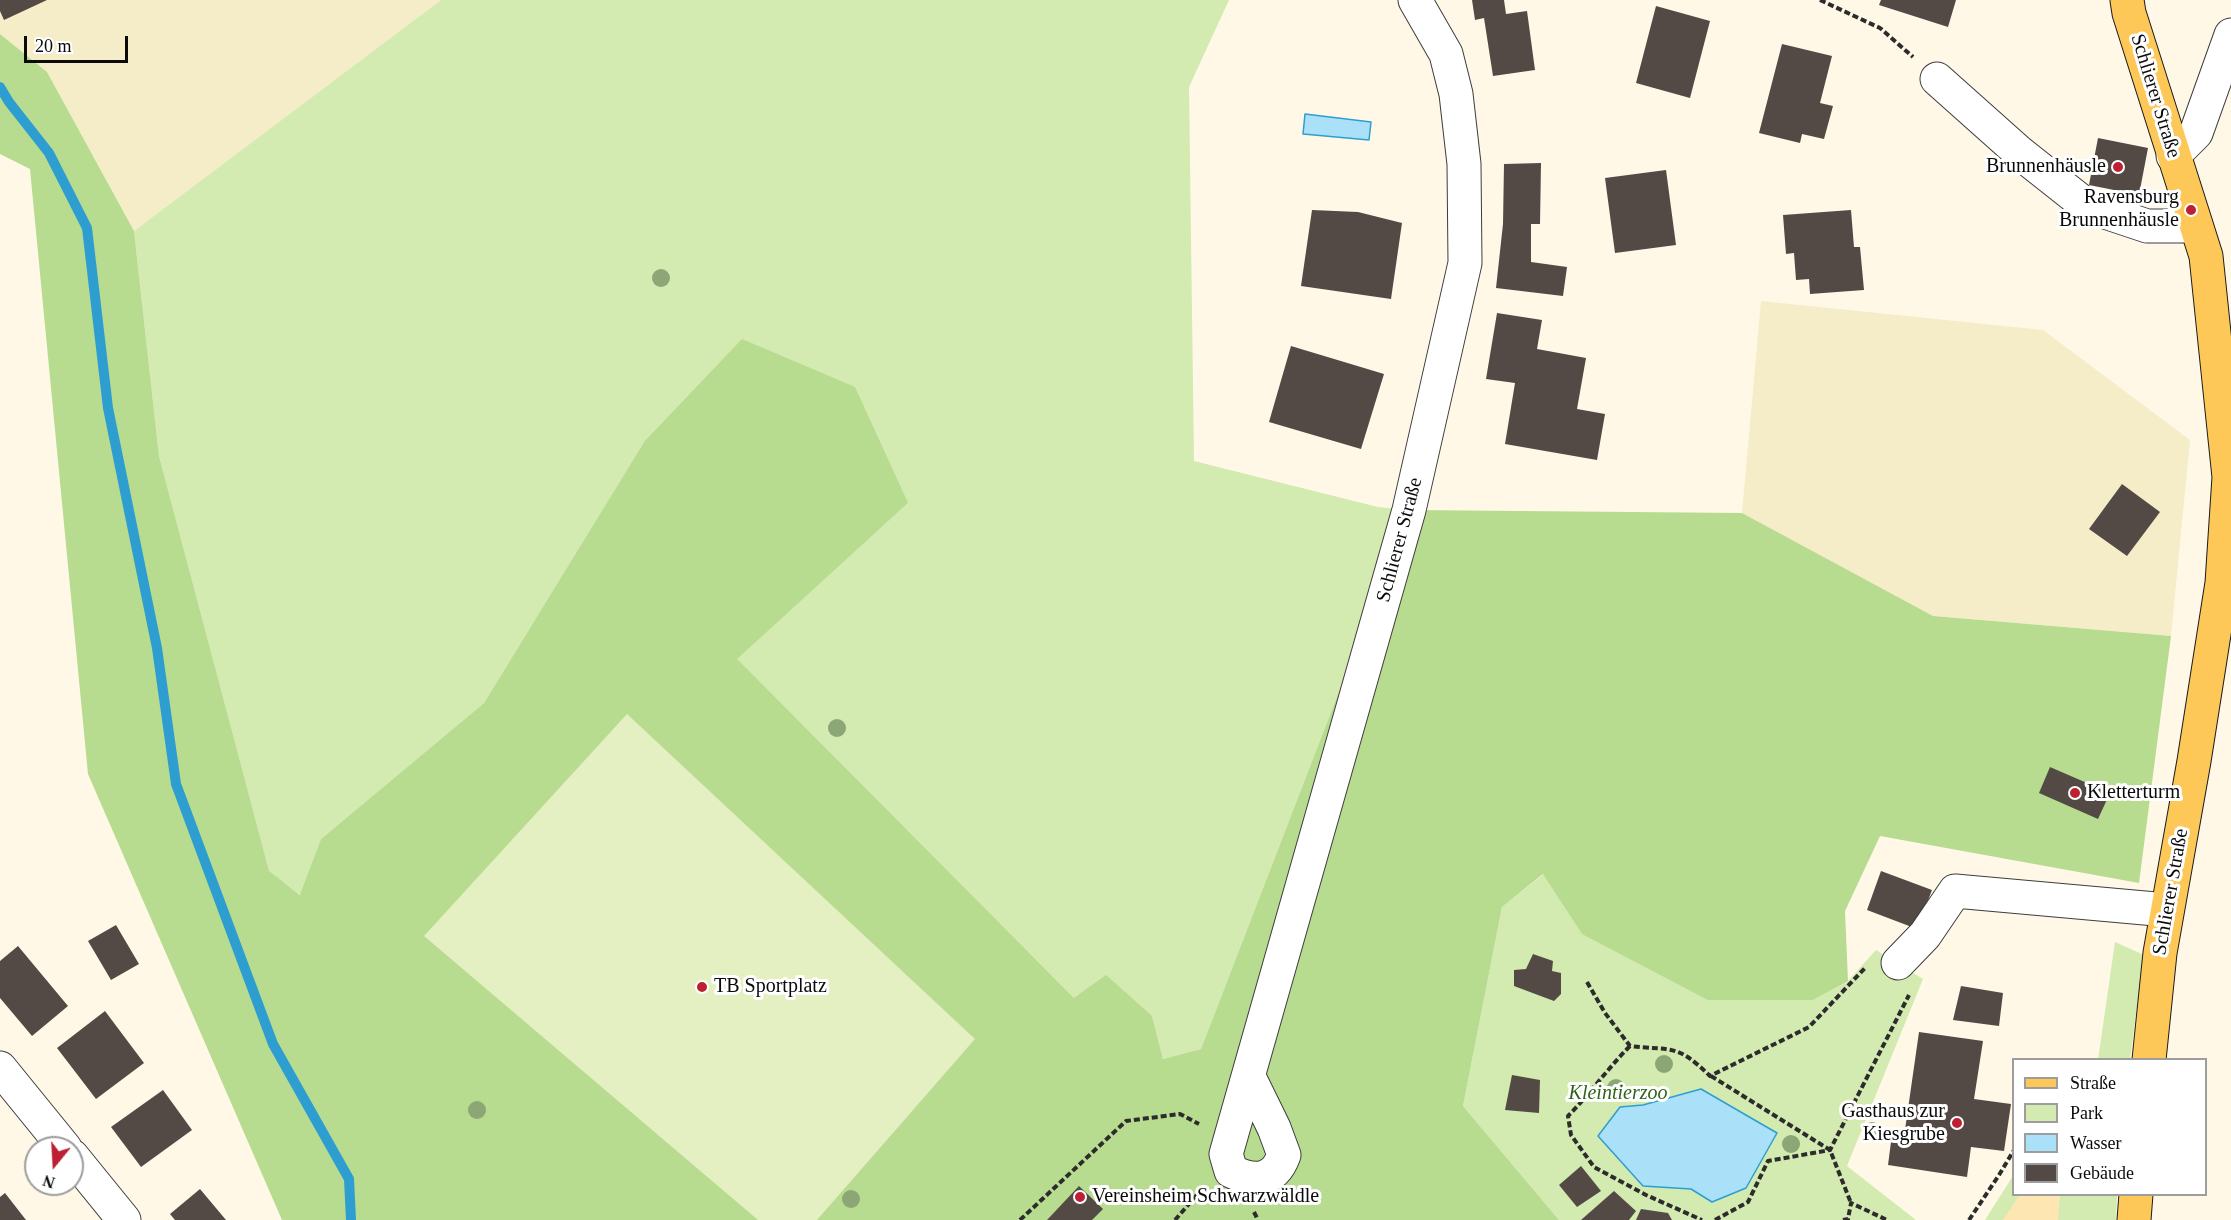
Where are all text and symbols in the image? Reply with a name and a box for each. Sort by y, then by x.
scale bar [27,24,130,62]
street label: Schlierer Straße [2125,31,2185,161]
text: 20 m [35,36,72,56]
place label: Brunnenhäusle [1986,155,2106,179]
marker: Brunnenhäusle [2111,160,2125,174]
place label: Ravensburg Brunnenhäusle [2059,186,2179,233]
marker: Ravensburg Brunnenhäusle [2184,203,2198,217]
street label: Schlierer Straße [1372,475,1428,605]
place label: Kletterturm [2087,781,2180,805]
marker: Kletterturm [2068,786,2082,800]
street label: Schlierer Straße [2148,827,2194,957]
place label: TB Sportplatz [714,975,827,999]
marker: TB Sportplatz [695,980,709,994]
legend [2012,1058,2207,1196]
text: Straße [2070,1073,2116,1093]
park label: Kleintierzoo [1569,1082,1667,1106]
place label: Gasthaus zur Kiesgrube [1841,1100,1945,1147]
text: Park [2070,1103,2103,1123]
marker: Gasthaus zur Kiesgrube [1950,1116,1964,1130]
text: Wasser [2070,1133,2122,1153]
north arrow [24,1136,84,1196]
text: Gebäude [2070,1163,2134,1183]
text: N [41,1172,57,1192]
place label: Vereinsheim Schwarzwäldle [1092,1185,1319,1209]
marker: Vereinsheim Schwarzwäldle [1073,1190,1087,1204]

